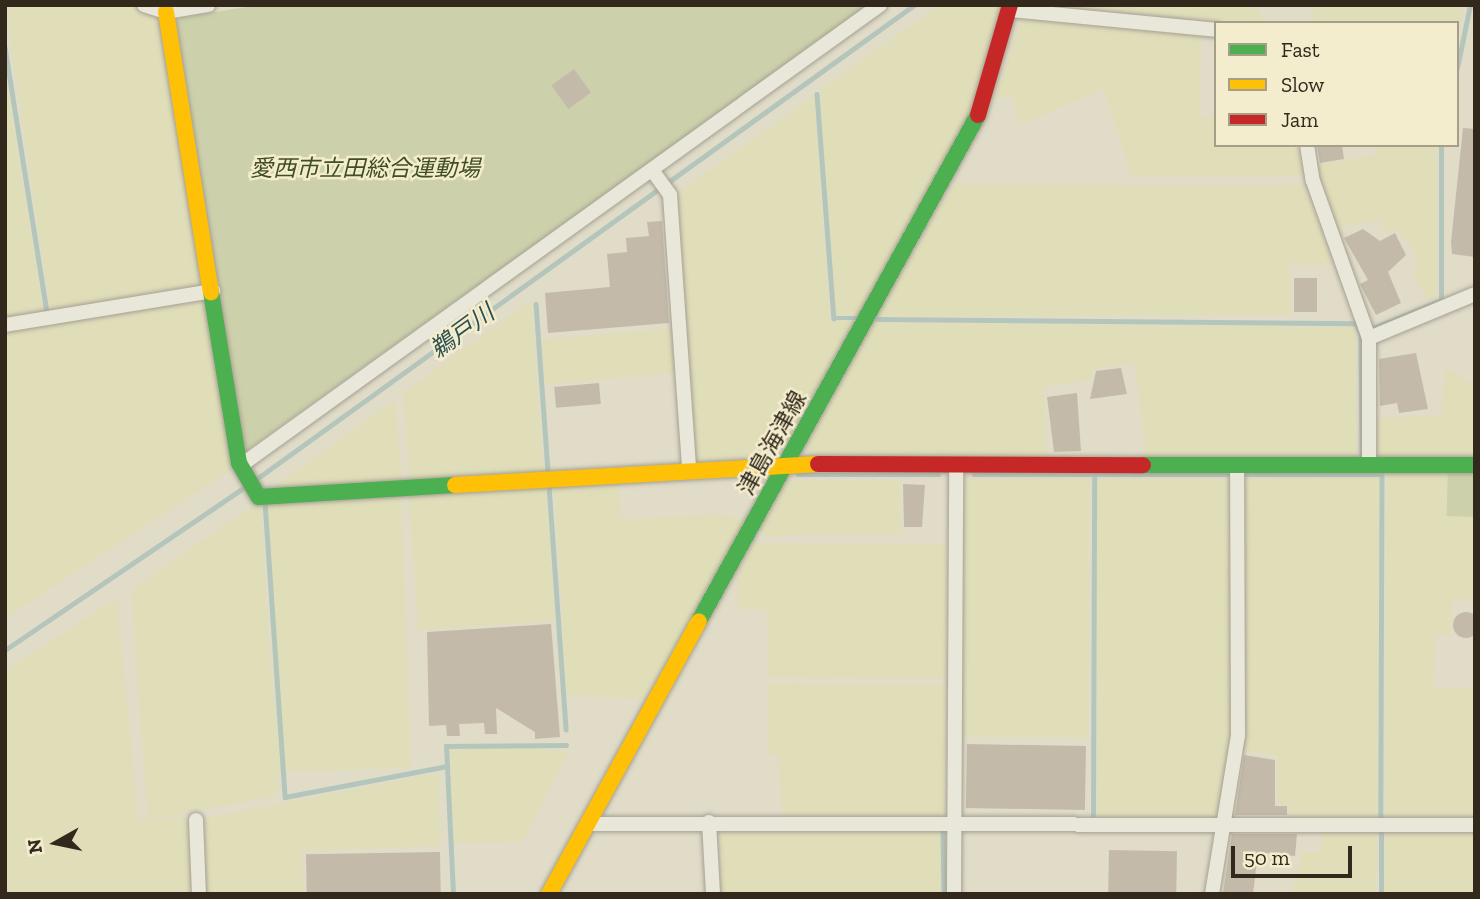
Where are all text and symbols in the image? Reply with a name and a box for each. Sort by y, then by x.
legend [1214,21,1459,147]
text: Fast [1281,37,1320,62]
text: Slow [1281,72,1324,97]
text: Jam [1281,107,1318,132]
park label: 愛西市立田総合運動場 [250,154,480,182]
water label: 鵜戸川 [424,298,500,364]
street label: 津島海津線 [732,386,812,500]
north arrow [21,808,91,878]
scale bar [1235,832,1356,876]
text: N [22,837,47,855]
text: 50 m [1244,845,1290,870]

